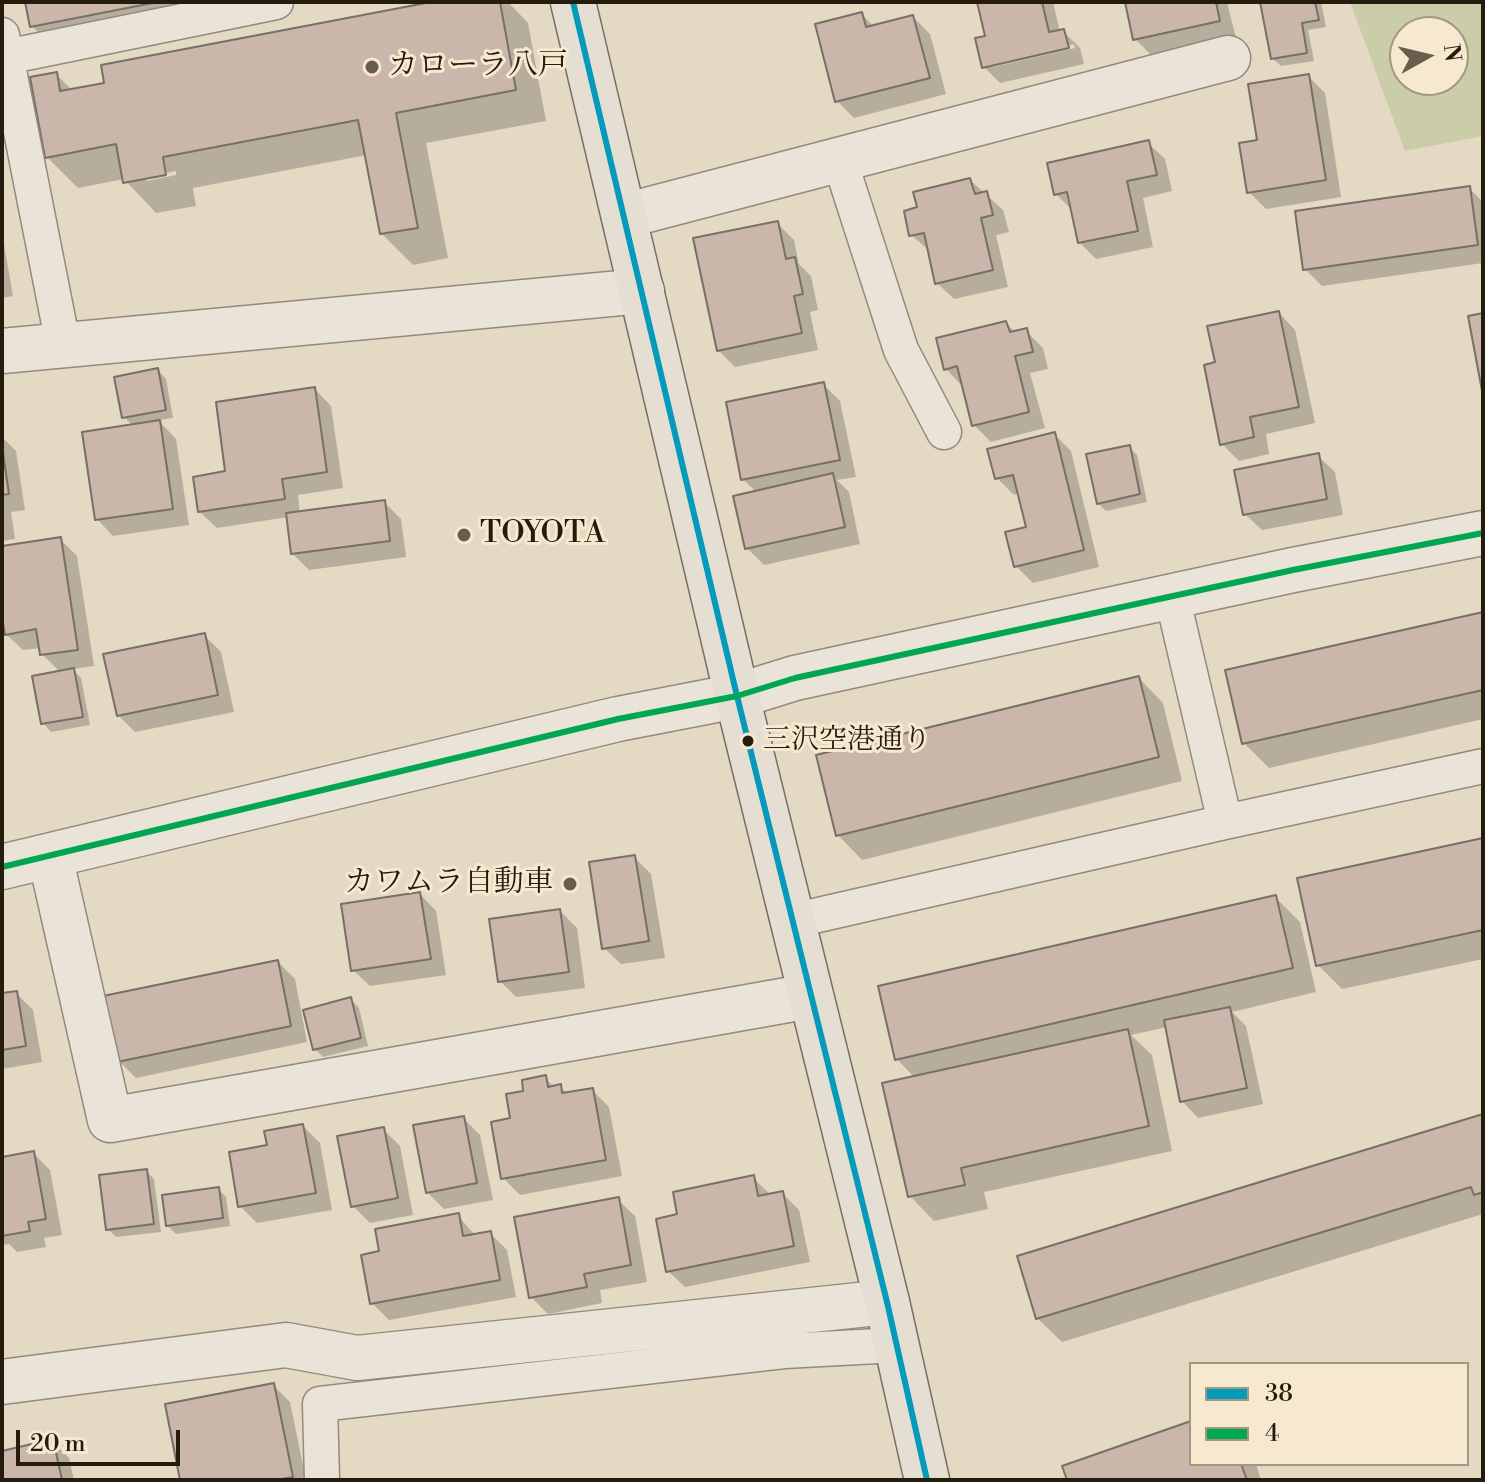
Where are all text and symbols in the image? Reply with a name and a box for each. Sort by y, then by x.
north arrow [1389,16,1469,96]
text: N [1437,42,1466,63]
place label: カローラ八戸 [388,49,568,85]
marker: カローラ八戸 [363,58,381,76]
place label: TOYOTA [480,517,605,553]
marker: TOYOTA [455,526,473,544]
place label: 三沢空港通り [763,724,931,758]
marker: 三沢空港通り [740,733,756,749]
place label: カワムラ自動車 [344,866,554,902]
marker: カワムラ自動車 [561,875,579,893]
legend [1189,1362,1469,1466]
text: 38 [1265,1379,1293,1409]
scale bar [20,1414,184,1464]
text: 4 [1265,1419,1279,1449]
text: 20 m [30,1429,86,1459]

